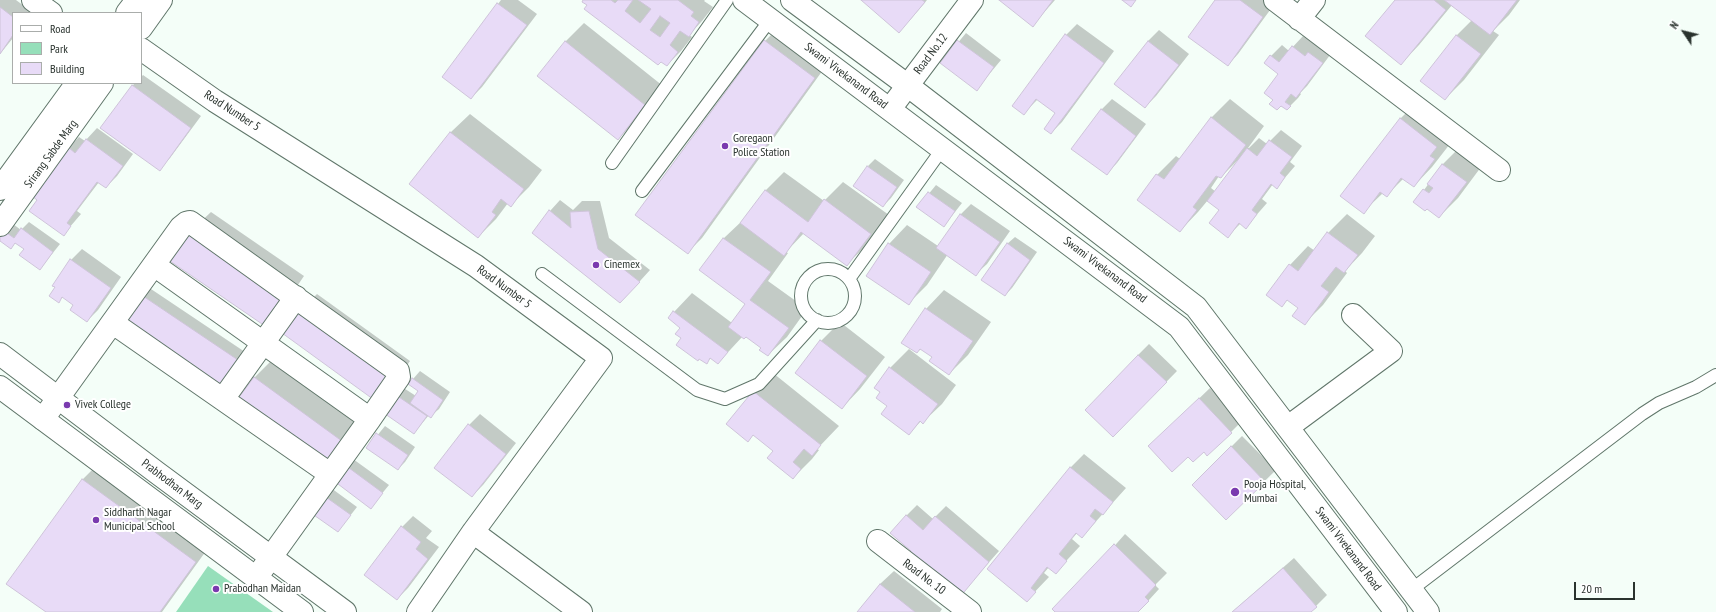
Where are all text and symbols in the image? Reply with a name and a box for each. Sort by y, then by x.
legend [12,12,142,84]
north arrow [1664,12,1704,52]
text: N [1667,19,1682,32]
text: Road [50,21,70,36]
street label: Road No.12 [911,31,951,77]
street label: Swami Vivekanand Road [801,40,891,112]
text: Park [50,41,68,56]
text: Building [50,61,85,76]
street label: Road Number 5 [201,88,263,134]
street label: Srirang Sabde Marg [21,117,81,191]
place label: Goregaon Police Station [733,132,790,160]
marker: Goregaon Police Station [720,141,730,151]
street label: Swami Vivekanand Road [1060,234,1150,306]
place label: Cinemex [604,258,640,272]
marker: Cinemex [591,260,601,270]
street label: Road Number 5 [474,262,534,312]
place label: Vivek College [75,398,131,412]
marker: Vivek College [62,400,72,410]
street label: Prabhodhan Marg [139,456,205,512]
place label: Pooja Hospital, Mumbai [1244,478,1306,506]
marker: Pooja Hospital, Mumbai [1229,486,1241,498]
street label: Swami Vivekanand Road [1312,504,1384,594]
place label: Siddharth Nagar Municipal School [104,506,175,534]
marker: Siddharth Nagar Municipal School [91,515,101,525]
street label: Road No. 10 [900,556,948,598]
scale bar [1576,574,1637,600]
text: 20 m [1581,581,1602,596]
place label: Prabodhan Maidan [224,582,301,596]
marker: Prabodhan Maidan [211,584,221,594]

